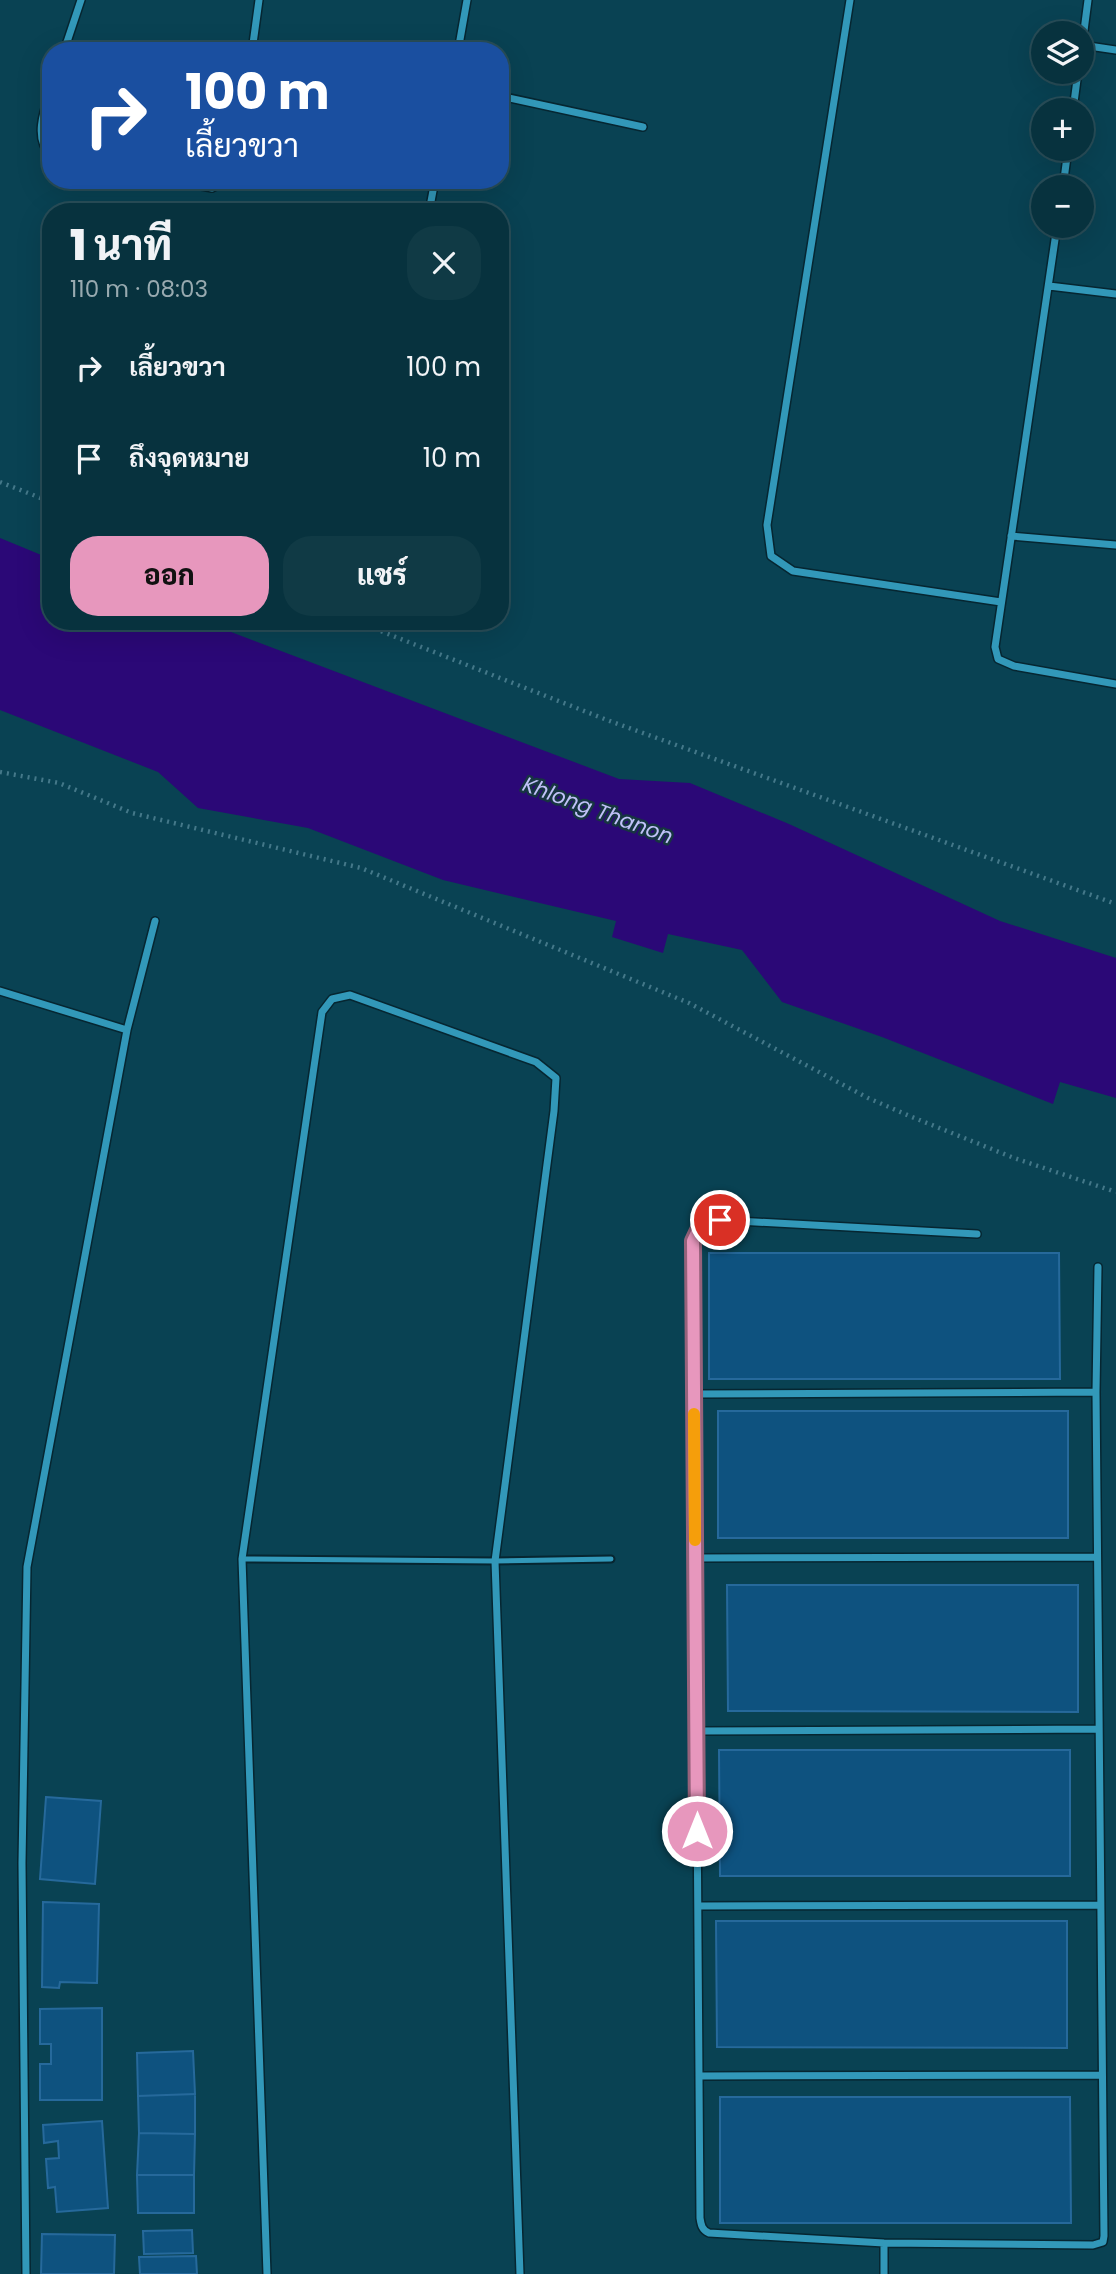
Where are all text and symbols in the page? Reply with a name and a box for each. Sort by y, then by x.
map controls [1031,21,1094,238]
button: layers [1031,21,1094,84]
text: 100 m [185,58,330,126]
icon: right [70,70,161,161]
button: + [1031,98,1094,161]
text: เลี้ยวขวา [185,123,299,168]
button: − [1031,175,1094,238]
text: 1 นาที [70,216,172,275]
button: close [407,226,481,300]
text: 110 m · 08:03 [70,273,208,305]
icon: right [70,349,108,387]
text: เลี้ยวขวา [129,349,226,385]
text: 100 m [406,349,481,385]
icon: arrive [70,440,108,478]
text: ถึงจุดหมาย [129,440,250,476]
text: 10 m [423,440,481,476]
button: ออก [70,536,269,616]
button: แชร์ [283,536,481,616]
water label: Khlong Thanon [519,769,677,851]
pin [690,1190,750,1250]
icon: arrive [701,1201,739,1239]
position arrow [660,1794,734,1868]

